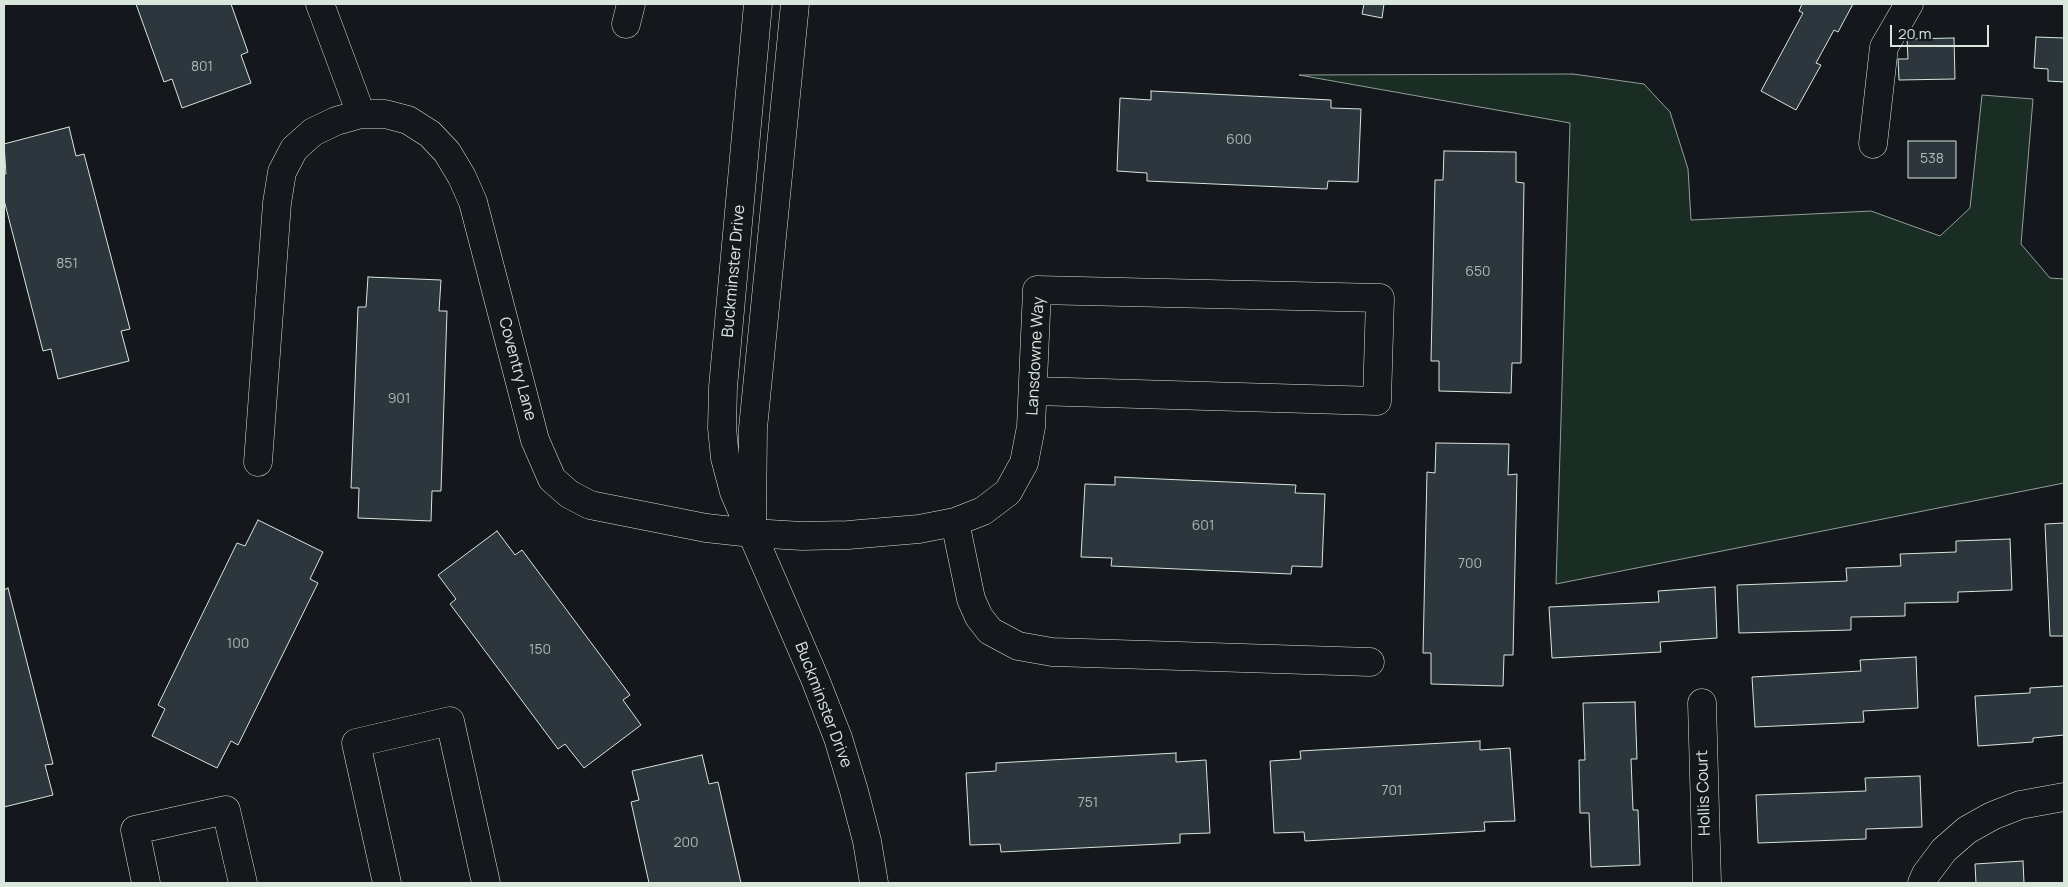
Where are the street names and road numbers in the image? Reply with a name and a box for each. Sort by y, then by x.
street label: Buckminster Drive [719,204,749,338]
street label: Lansdowne Way [1023,296,1049,416]
street label: Coventry Lane [494,315,540,423]
street label: Buckminster Drive [790,639,856,771]
street label: Hollis Court [1693,750,1715,836]

